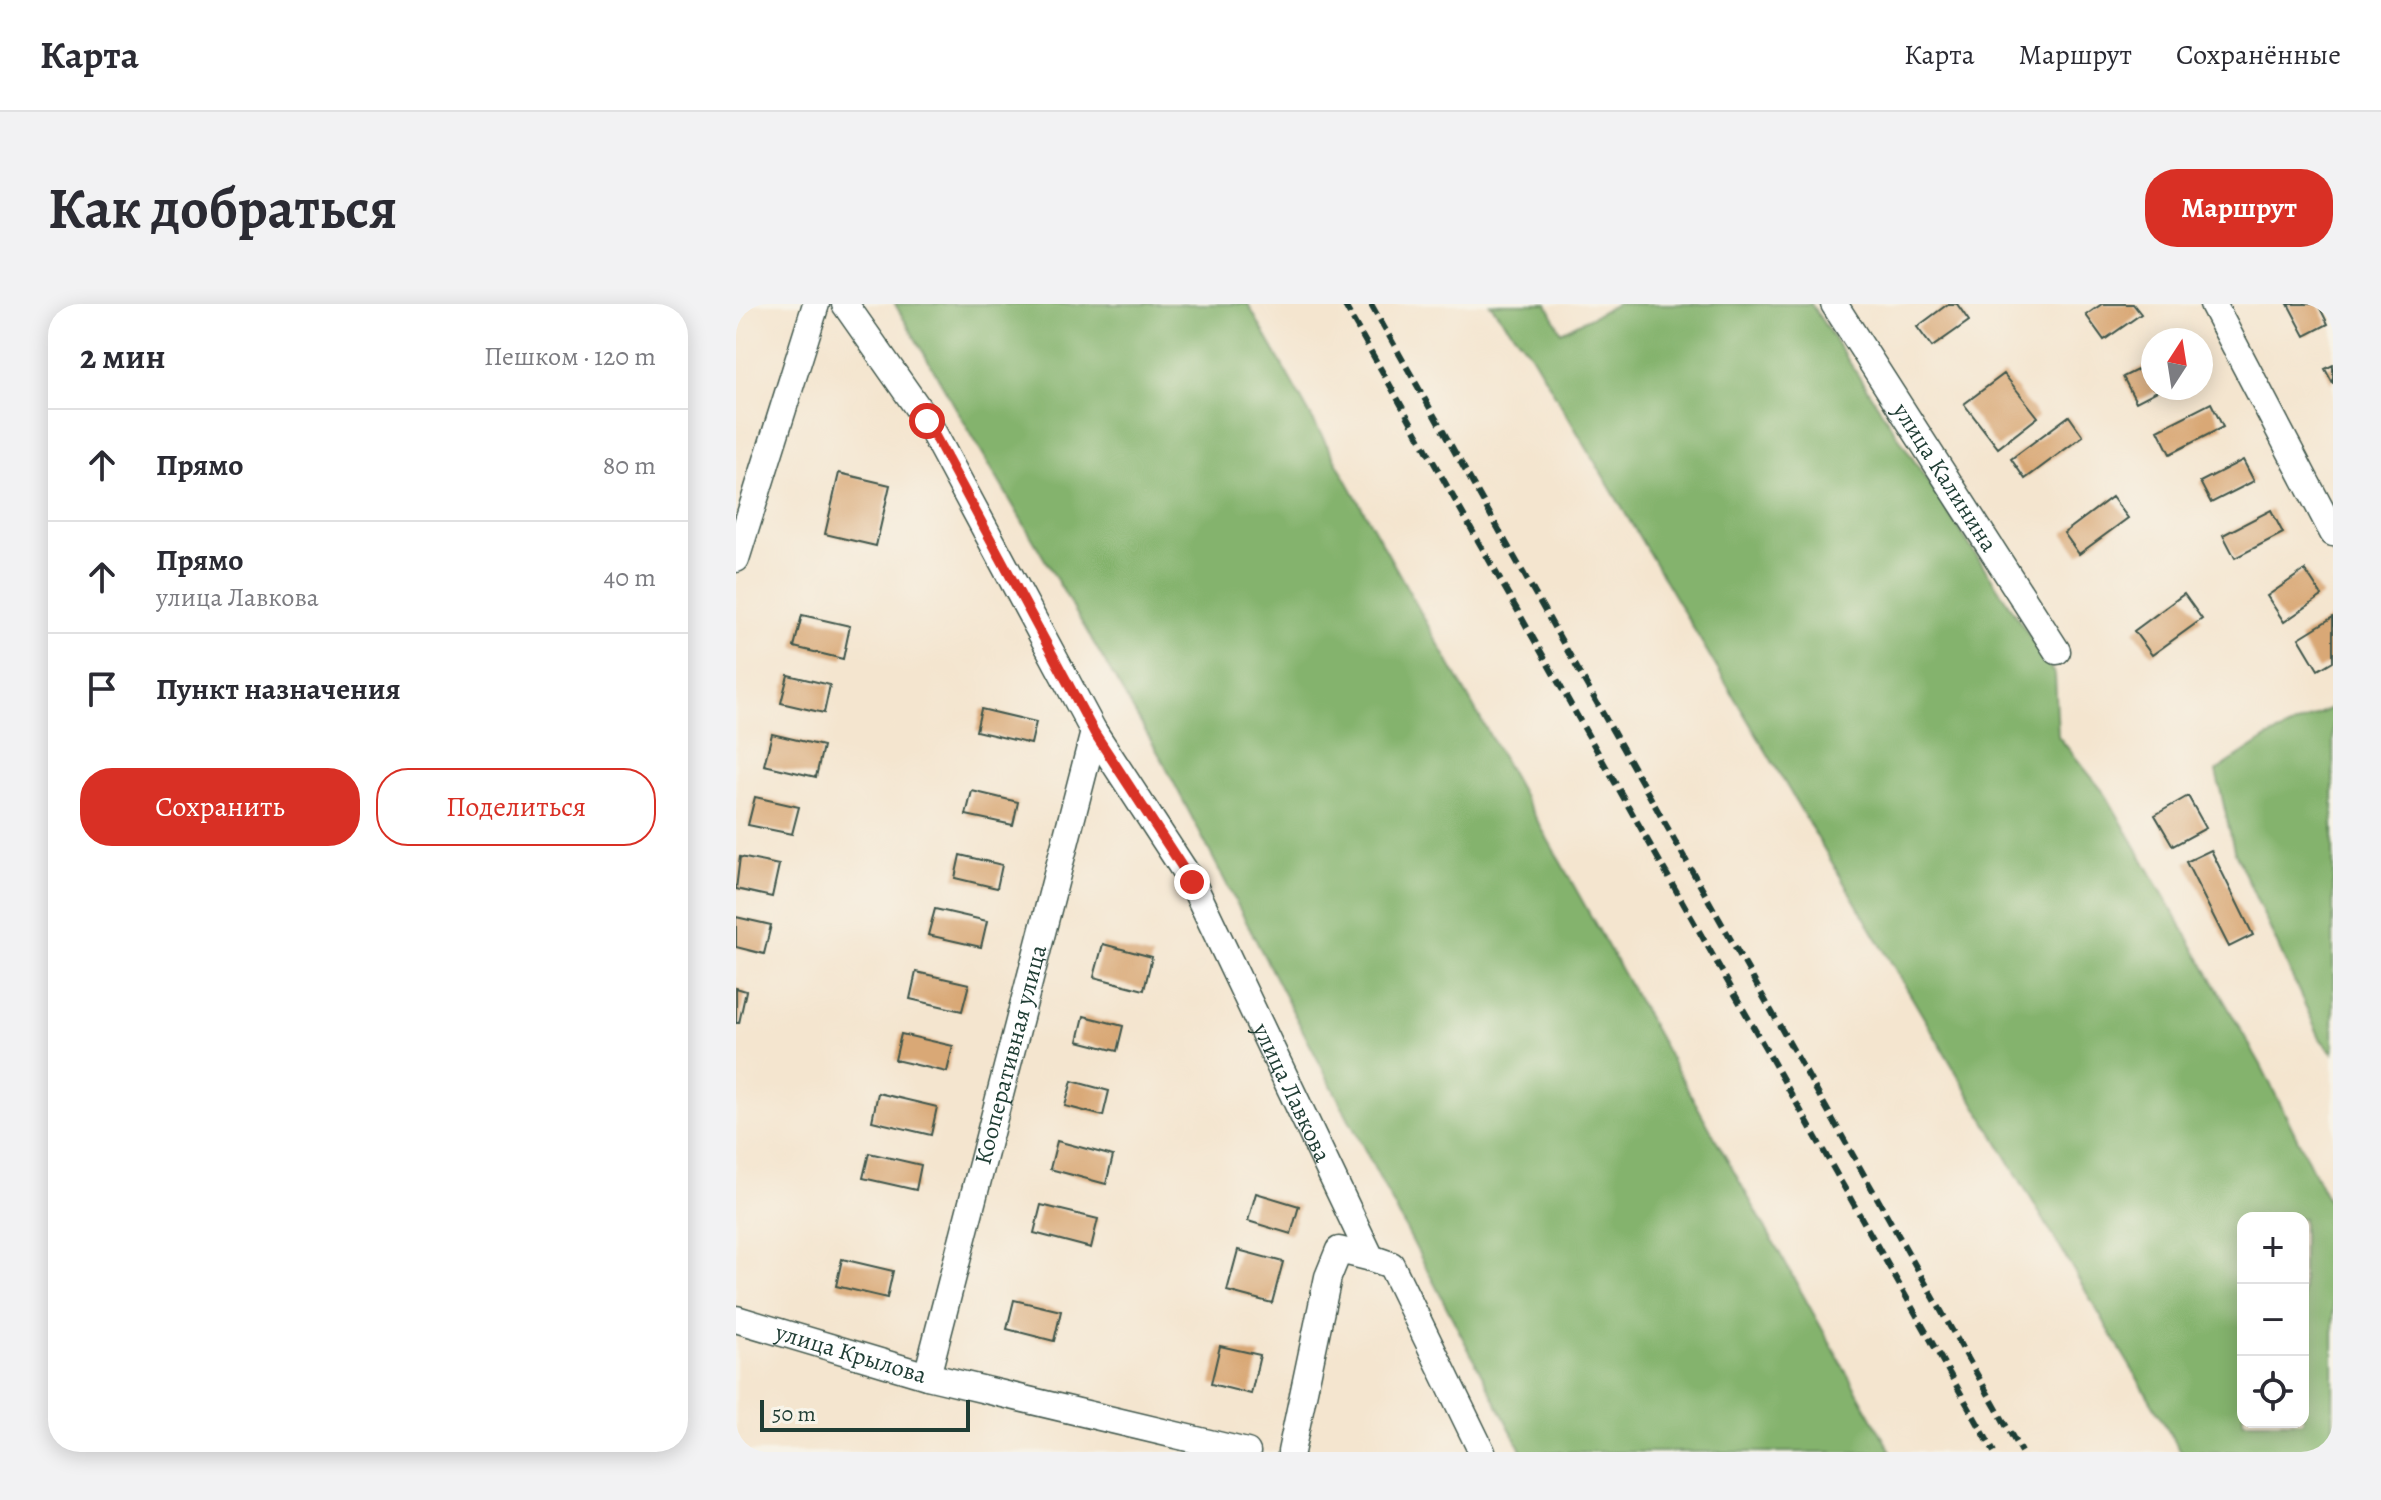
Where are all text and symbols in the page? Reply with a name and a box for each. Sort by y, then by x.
text: Карта [40,29,139,81]
text: Карта [1904,36,1975,74]
text: Маршрут [2019,36,2132,74]
text: Сохранённые [2176,36,2341,74]
button: Маршрут [2145,169,2333,247]
text: Как добраться [48,170,397,246]
north arrow [2141,328,2213,400]
text: 2 мин [80,333,166,380]
text: Пешком · 120 m [484,339,656,374]
street label: улица Калинина [1885,396,2005,558]
route start [909,403,945,439]
icon: ahead [80,443,124,487]
text: Прямо [156,445,243,485]
text: 80 m [603,448,656,483]
text: Прямо [156,540,243,580]
icon: ahead [80,555,124,599]
text: 40 m [604,560,656,595]
text: улица Лавкова [156,580,319,615]
icon: arrive [80,667,124,711]
text: Пункт назначения [156,669,401,709]
button: Сохранить [80,768,360,846]
button: Поделиться [376,768,656,846]
route end [1174,864,1210,900]
street label: Кооперативная улица [966,941,1054,1168]
street label: улица Лавкова [1245,1017,1339,1167]
map controls [2237,1212,2309,1428]
button: + [2237,1212,2309,1284]
button: − [2237,1284,2309,1356]
street label: улица Крылова [771,1315,930,1391]
button: locate [2237,1356,2309,1428]
scale bar [760,1396,970,1432]
text: 50 m [772,1399,816,1429]

